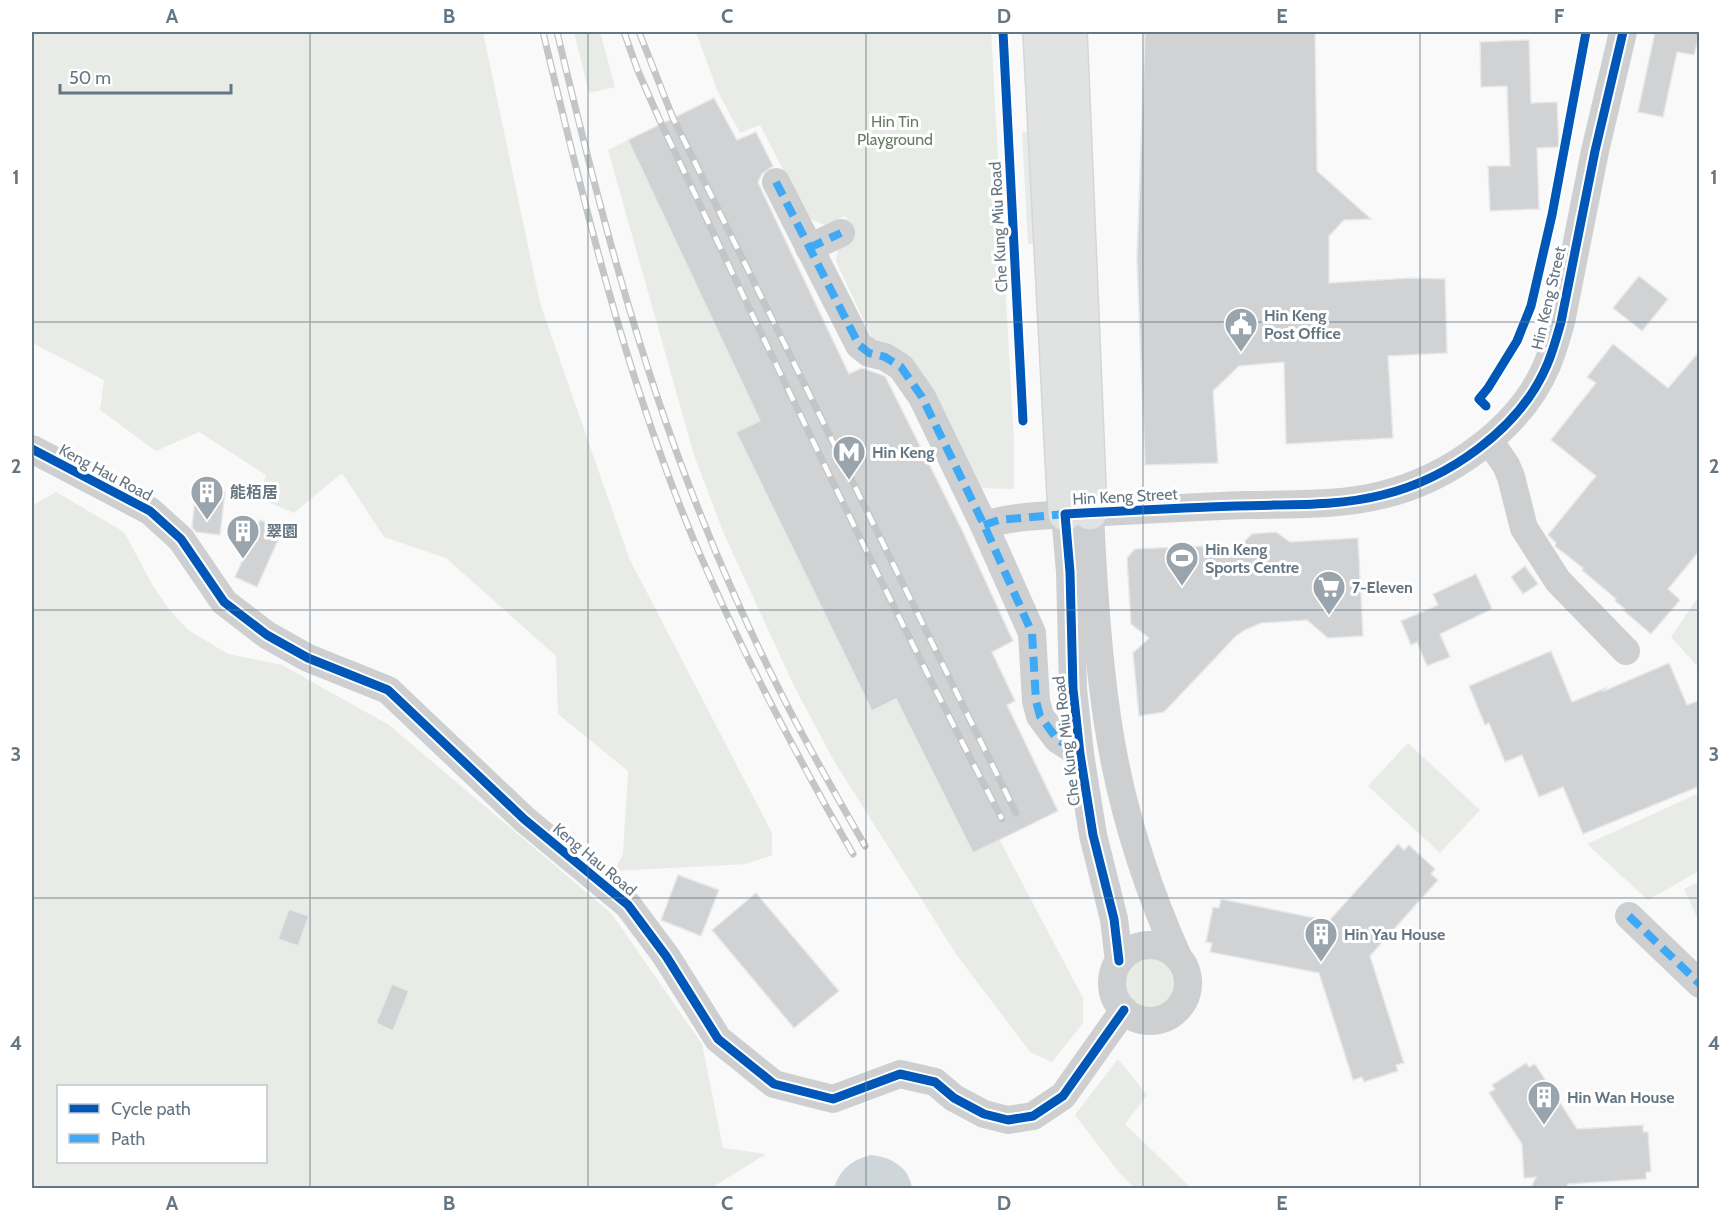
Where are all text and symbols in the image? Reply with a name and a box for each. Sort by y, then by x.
text: A [166,4,179,28]
text: B [443,4,455,28]
text: C [721,4,733,28]
text: D [997,4,1011,28]
text: E [1276,4,1288,28]
text: F [1554,4,1565,28]
scale bar [60,57,231,95]
text: 50 m [69,67,111,89]
park label: Hin Tin Playground [857,112,933,149]
street label: Che Kung Miu Road [986,161,1011,293]
text: 1 [12,165,20,189]
text: 1 [1710,165,1718,189]
street label: Hin Keng Street [1527,244,1570,352]
public building icon: Hin Keng Post Office [1223,306,1259,353]
place label: Hin Keng Post Office [1264,306,1341,343]
metro station icon: Hin Keng [831,434,867,481]
street label: Keng Hau Road [56,440,156,505]
place label: Hin Keng [872,443,934,462]
text: 2 [11,454,21,478]
text: 2 [1709,454,1719,478]
building icon: 能栢居 [189,474,225,521]
place label: 能栢居 [230,483,278,502]
street label: Hin Keng Street [1072,484,1179,509]
building icon: 翠園 [225,513,261,560]
place label: 翠園 [266,522,298,541]
sports icon: Hin Keng Sports Centre [1164,540,1200,587]
place label: Hin Keng Sports Centre [1205,540,1299,577]
supermarket icon: 7-Eleven [1311,569,1347,616]
place label: 7-Eleven [1352,578,1413,597]
street label: Che Kung Miu Road [1049,675,1084,807]
text: 3 [11,742,21,766]
text: 3 [1709,742,1719,766]
street label: Keng Hau Road [549,819,640,900]
building icon: Hin Yau House [1303,916,1339,963]
place label: Hin Yau House [1344,925,1445,944]
text: 4 [10,1031,22,1055]
text: 4 [1708,1031,1720,1055]
building icon: Hin Wan House [1526,1079,1562,1126]
legend [57,1085,267,1163]
place label: Hin Wan House [1567,1088,1674,1107]
text: Cycle path [111,1098,191,1120]
text: Path [111,1128,145,1150]
text: A [166,1191,179,1215]
text: B [443,1191,455,1215]
text: C [721,1191,733,1215]
text: D [997,1191,1011,1215]
text: E [1276,1191,1288,1215]
text: F [1554,1191,1565,1215]

